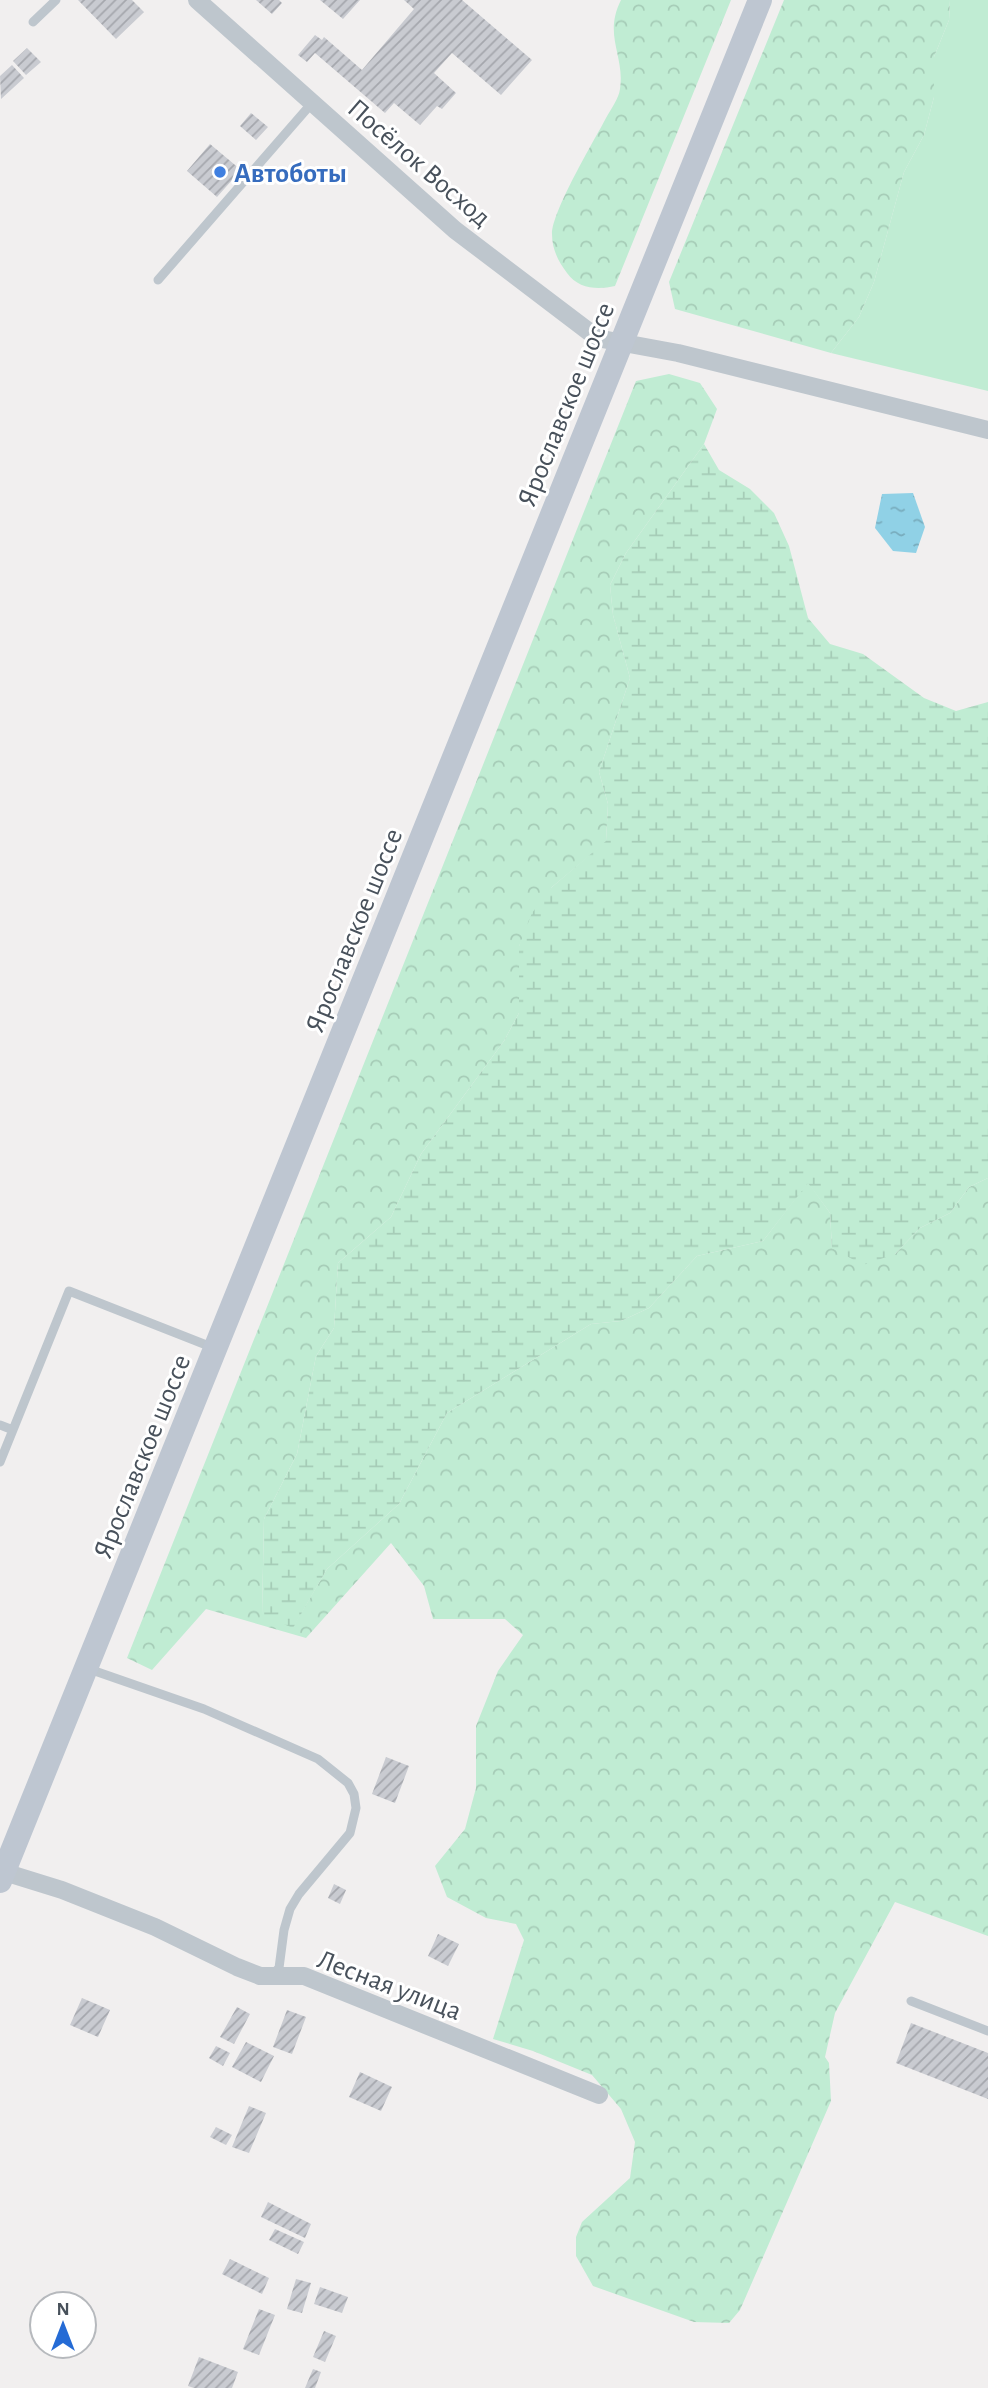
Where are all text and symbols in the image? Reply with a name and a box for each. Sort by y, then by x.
street label: Посёлок Восход [342,94,496,233]
place label: Автоботы [234,160,347,188]
marker: Автоботы [212,164,228,180]
street label: Ярославское шоссе [513,299,620,511]
street label: Ярославское шоссе [301,825,408,1037]
street label: Ярославское шоссе [89,1351,196,1563]
street label: Лесная улица [313,1946,465,2026]
north arrow [28,2290,98,2360]
text: N [56,2300,70,2319]

